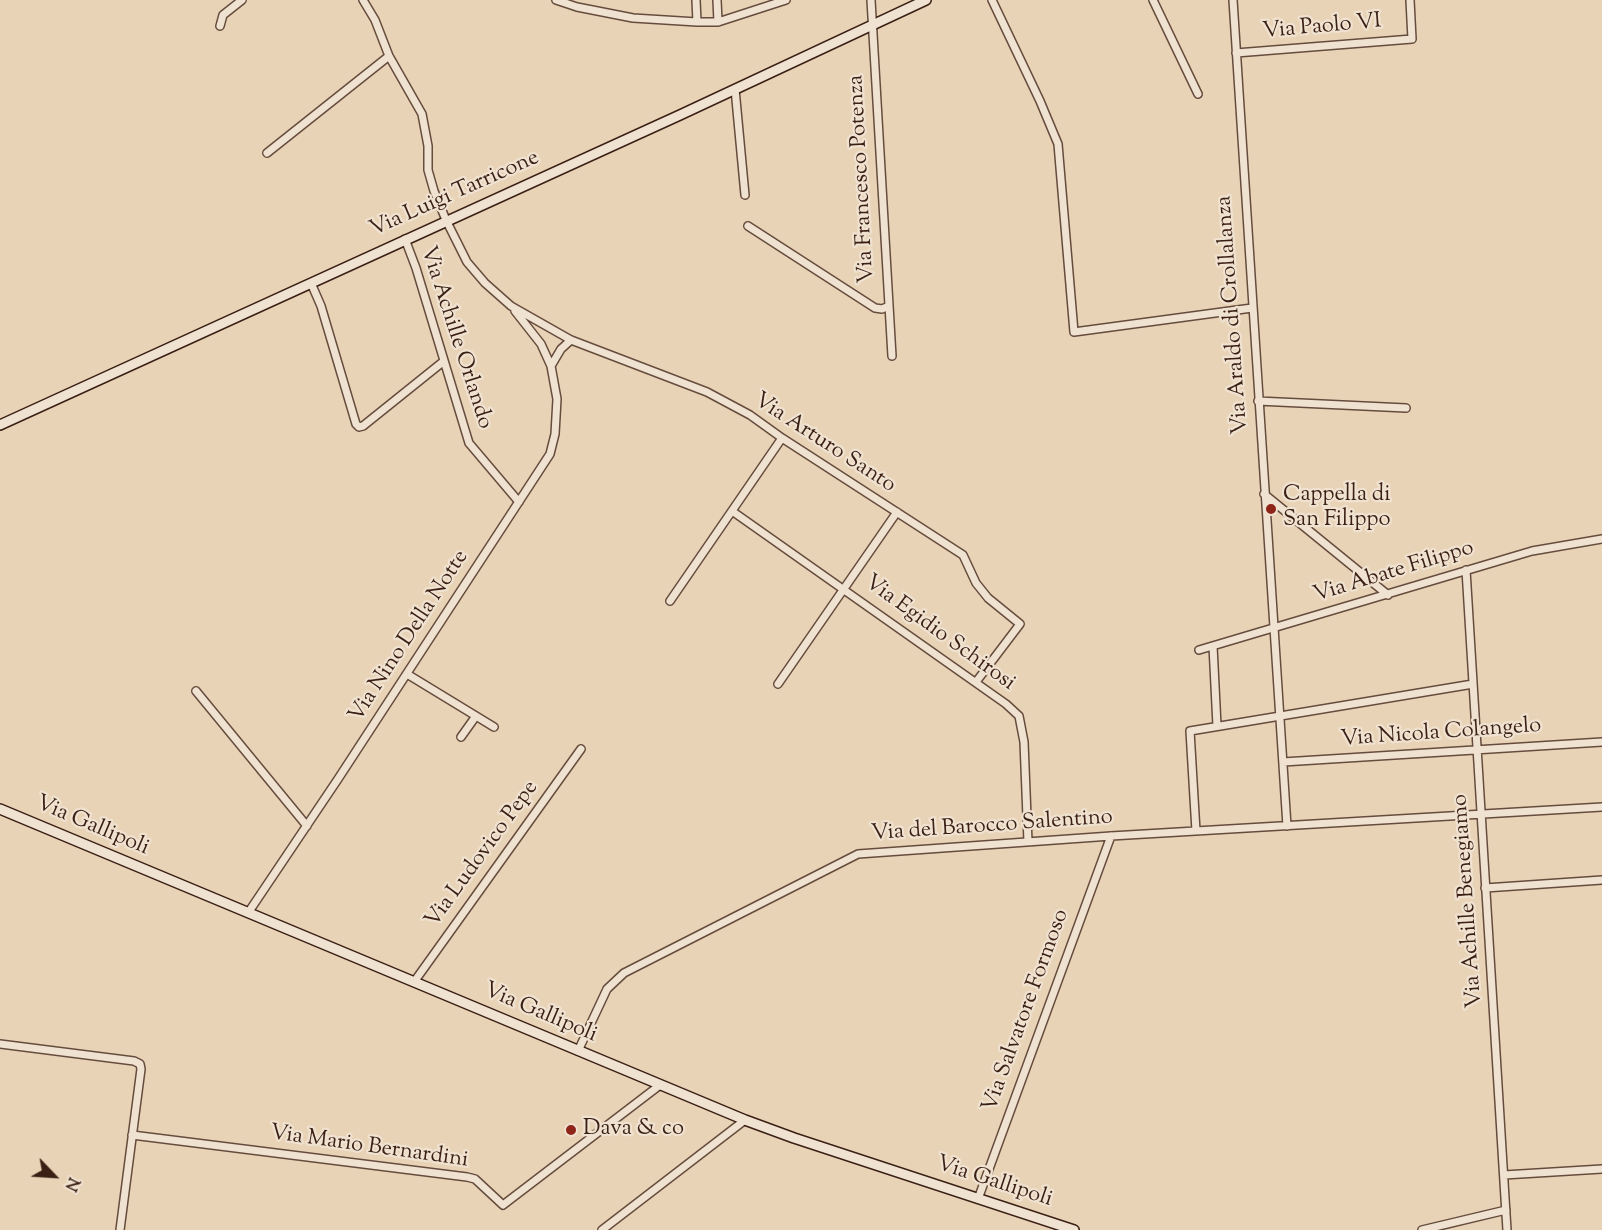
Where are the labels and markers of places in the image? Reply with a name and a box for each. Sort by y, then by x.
place label: Cappella di San Filippo [1283,483,1391,534]
marker: Cappella di San Filippo [1264,502,1278,516]
place label: Dava & co [583,1117,684,1143]
marker: Dava & co [564,1123,578,1137]

